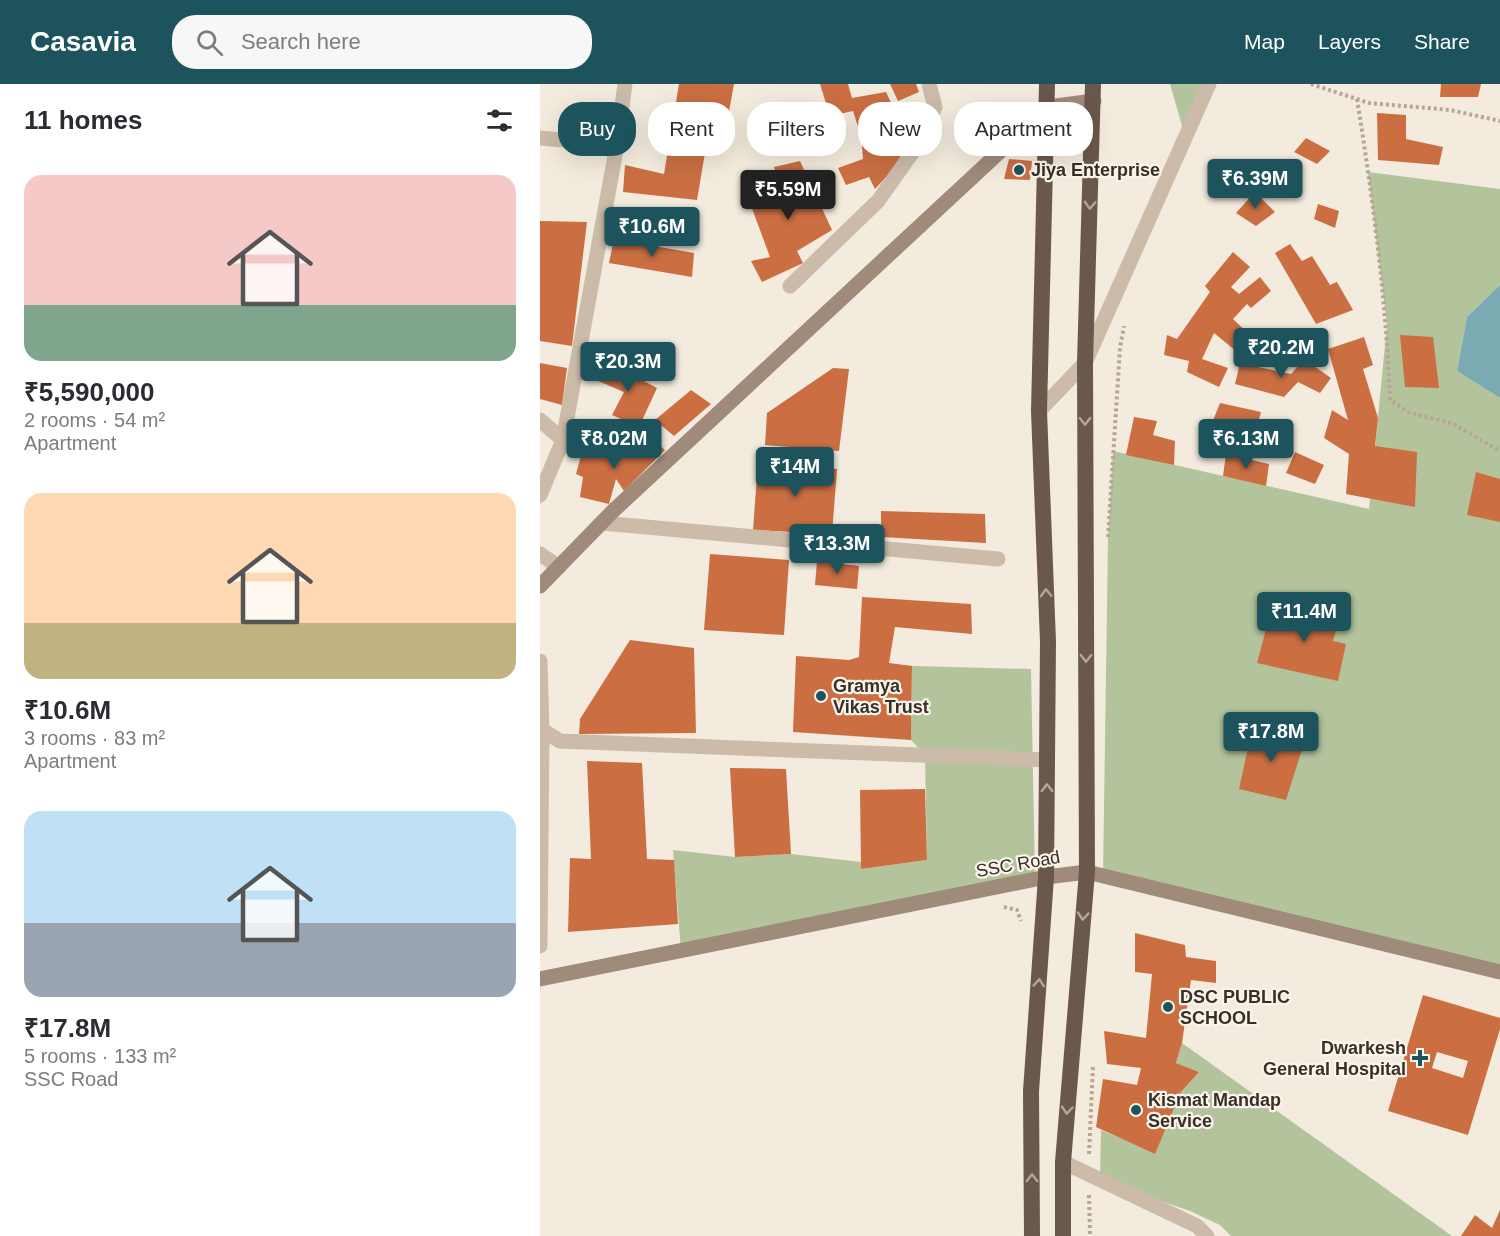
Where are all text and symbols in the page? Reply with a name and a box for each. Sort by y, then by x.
search box [172,15,592,69]
text: Casavia [30,26,136,57]
icon: search [193,26,226,59]
text: Search here [241,29,361,54]
text: Map [1244,30,1285,53]
text: Layers [1318,30,1381,53]
text: Share [1414,30,1470,53]
chip: Buy [558,102,636,156]
chip: Rent [648,102,735,156]
chip: Filters [747,102,846,156]
chip: New [858,102,942,156]
chip: Apartment [954,102,1093,156]
icon: filters [483,104,516,137]
text: 11 homes [24,105,143,135]
pin: ₹6.39M [1206,159,1304,210]
place label: Jiya Enterprise [1031,160,1160,180]
marker: Jiya Enterprise [1012,163,1026,177]
text: ₹6.39M [1221,167,1289,189]
pin: ₹5.59M [739,170,837,221]
text: ₹5.59M [754,178,822,200]
one-way arrow [1084,201,1097,210]
pin: ₹10.6M [603,207,701,258]
icon: home [216,214,324,322]
text: ₹10.6M [618,215,686,237]
pin: ₹20.2M [1232,328,1330,379]
text: ₹20.2M [1247,336,1315,358]
pin: ₹20.3M [579,342,677,393]
text: ₹20.3M [594,350,662,372]
text: ₹5,590,000 [24,377,155,407]
text: 2 rooms · 54 m² [24,409,165,431]
one-way arrow [1079,417,1091,426]
pin: ₹8.02M [565,419,663,470]
pin: ₹6.13M [1197,419,1295,470]
text: ₹8.02M [580,427,648,449]
text: ₹6.13M [1212,427,1280,449]
text: Apartment [24,432,116,454]
pin: ₹14M [759,447,831,498]
text: ₹14M [770,455,820,477]
pin: ₹13.3M [788,524,886,575]
icon: home [216,532,324,640]
text: ₹13.3M [803,532,871,554]
one-way arrow [1040,589,1053,598]
pin: ₹11.4M [1255,592,1353,643]
text: ₹11.4M [1271,600,1337,622]
one-way arrow [1080,654,1092,663]
place label: Gramya Vikas Trust [833,676,929,717]
marker: Gramya Vikas Trust [814,689,828,703]
text: ₹10.6M [24,695,111,725]
pin: ₹17.8M [1222,712,1320,763]
text: ₹17.8M [1237,720,1305,742]
text: 3 rooms · 83 m² [24,727,165,749]
text: Apartment [24,750,116,772]
one-way arrow [1041,784,1053,793]
street label: SSC Road [974,847,1062,881]
icon: home [216,850,324,958]
one-way arrow [1077,911,1090,920]
one-way arrow [1032,978,1045,987]
place label: DSC PUBLIC SCHOOL [1180,987,1290,1028]
marker: DSC PUBLIC SCHOOL [1161,1000,1175,1014]
text: ₹17.8M [24,1013,111,1043]
place label: Dwarkesh General Hospital [1263,1038,1406,1079]
text: 5 rooms · 133 m² [24,1045,176,1067]
marker: Dwarkesh General Hospital [1411,1049,1429,1067]
text: SSC Road [24,1068,119,1090]
place label: Kismat Mandap Service [1148,1090,1281,1131]
marker: Kismat Mandap Service [1129,1103,1143,1117]
one-way arrow [1061,1106,1074,1115]
one-way arrow [1025,1173,1038,1182]

